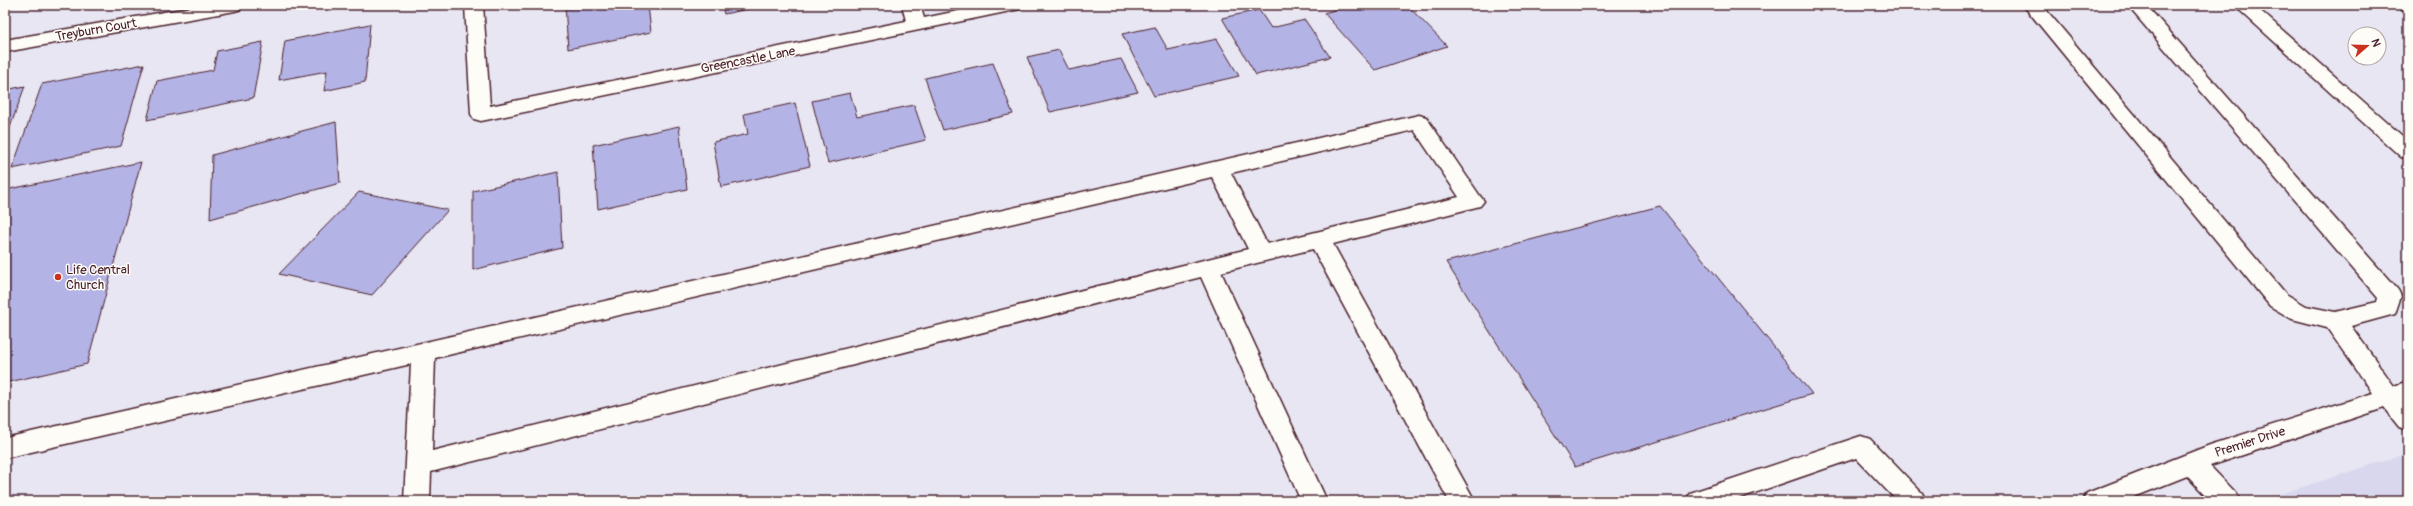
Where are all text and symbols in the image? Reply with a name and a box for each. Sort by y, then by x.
street label: Treyburn Court [54,15,139,45]
north arrow [2347,26,2387,66]
text: N [2369,37,2383,49]
street label: Greencastle Lane [700,43,797,77]
place label: Life Central Church [66,262,130,293]
marker: Life Central Church [53,272,63,282]
street label: Premier Drive [2213,423,2288,461]

